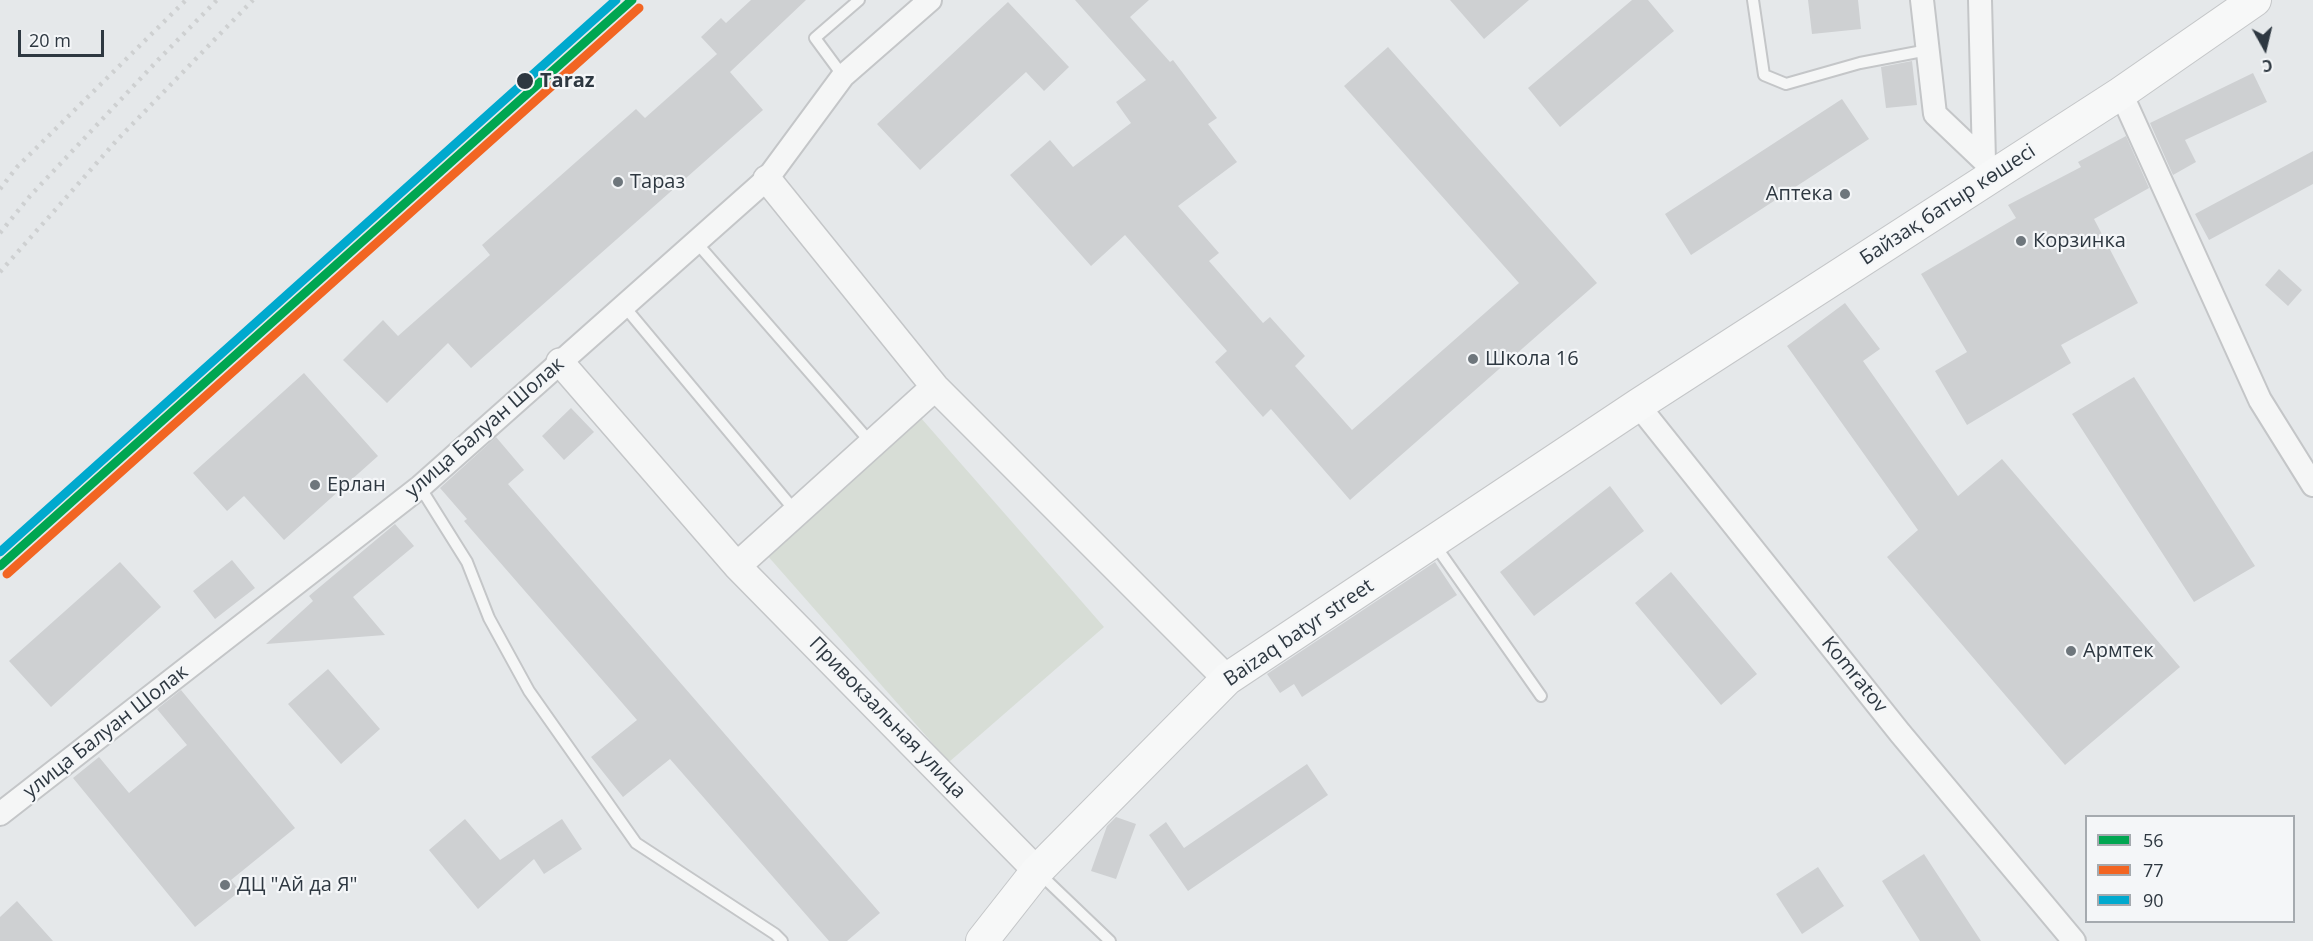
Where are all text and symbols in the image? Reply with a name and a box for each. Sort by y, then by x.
scale bar [21,18,106,56]
north arrow [2235,18,2295,78]
text: 20 m [29,28,71,52]
text: С [2261,54,2274,77]
place label: Taraz [540,69,595,93]
marker: Taraz [515,71,535,91]
street label: Байзақ батыр көшесі [1856,139,2040,271]
place label: Тараз [630,170,685,194]
marker: Тараз [611,175,625,189]
place label: Аптека [1766,182,1833,206]
marker: Аптека [1838,187,1852,201]
place label: Корзинка [2033,229,2126,253]
marker: Корзинка [2014,234,2028,248]
place label: Школа 16 [1485,347,1579,371]
marker: Школа 16 [1466,352,1480,366]
street label: улица Балуан Шолак [401,353,569,503]
place label: Ерлан [327,473,386,497]
marker: Ерлан [308,478,322,492]
street label: Baizaq batyr street [1220,574,1378,692]
street label: Привокзальная улица [804,632,970,804]
street label: Komratov [1816,632,1892,718]
place label: Армтек [2083,639,2154,663]
marker: Армтек [2064,644,2078,658]
street label: улица Балуан Шолак [19,660,193,804]
legend [2085,815,2295,923]
text: 56 [2143,828,2164,852]
text: 77 [2143,858,2164,882]
place label: ДЦ "Ай да Я" [237,873,358,897]
marker: ДЦ "Ай да Я" [218,878,232,892]
text: 90 [2143,888,2164,912]

